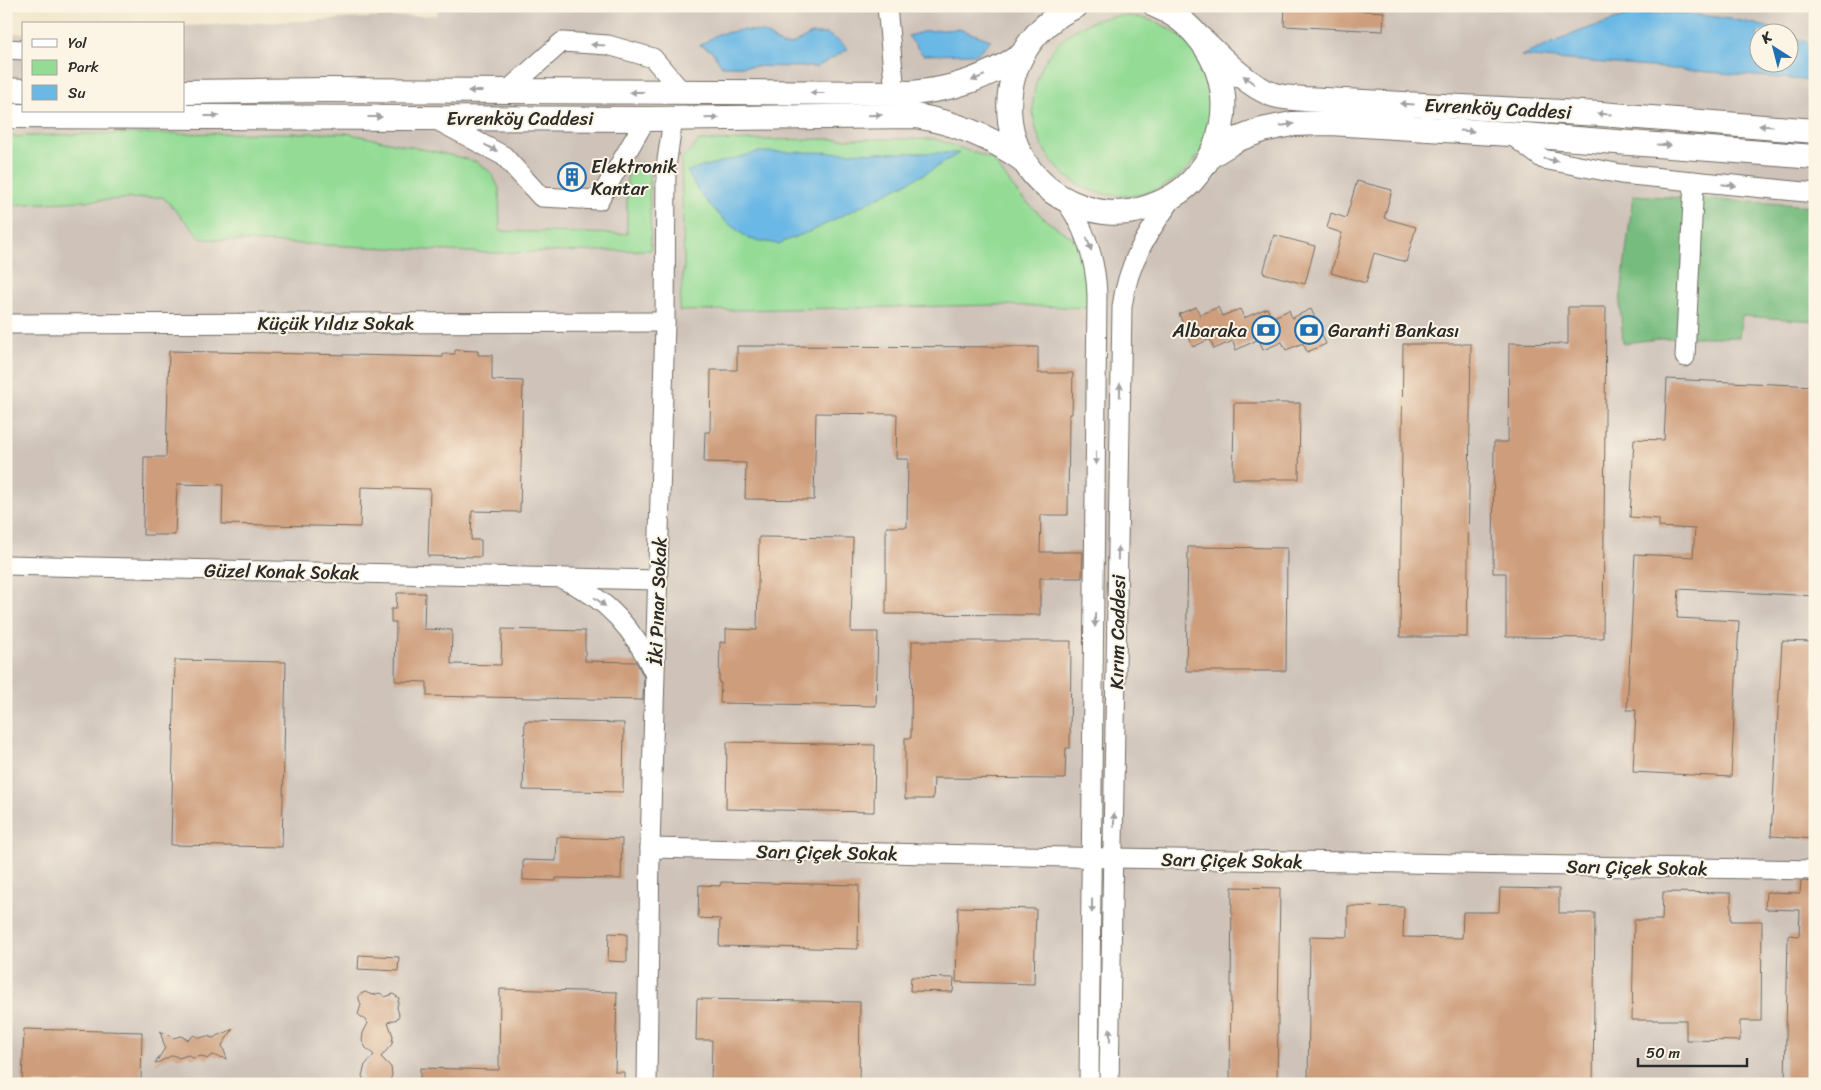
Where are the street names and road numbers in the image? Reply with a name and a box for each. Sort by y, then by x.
street label: Evrenköy Caddesi [1424,88,1573,129]
street label: Evrenköy Caddesi [447,102,594,135]
street label: Küçük Yıldız Sokak [257,307,415,340]
street label: İki Pınar Sokak [639,535,676,667]
street label: Güzel Konak Sokak [204,554,360,589]
street label: Kırım Caddesi [1100,574,1135,690]
street label: Sarı Çiçek Sokak [756,835,898,870]
street label: Sarı Çiçek Sokak [1161,843,1303,878]
street label: Sarı Çiçek Sokak [1566,850,1708,885]

